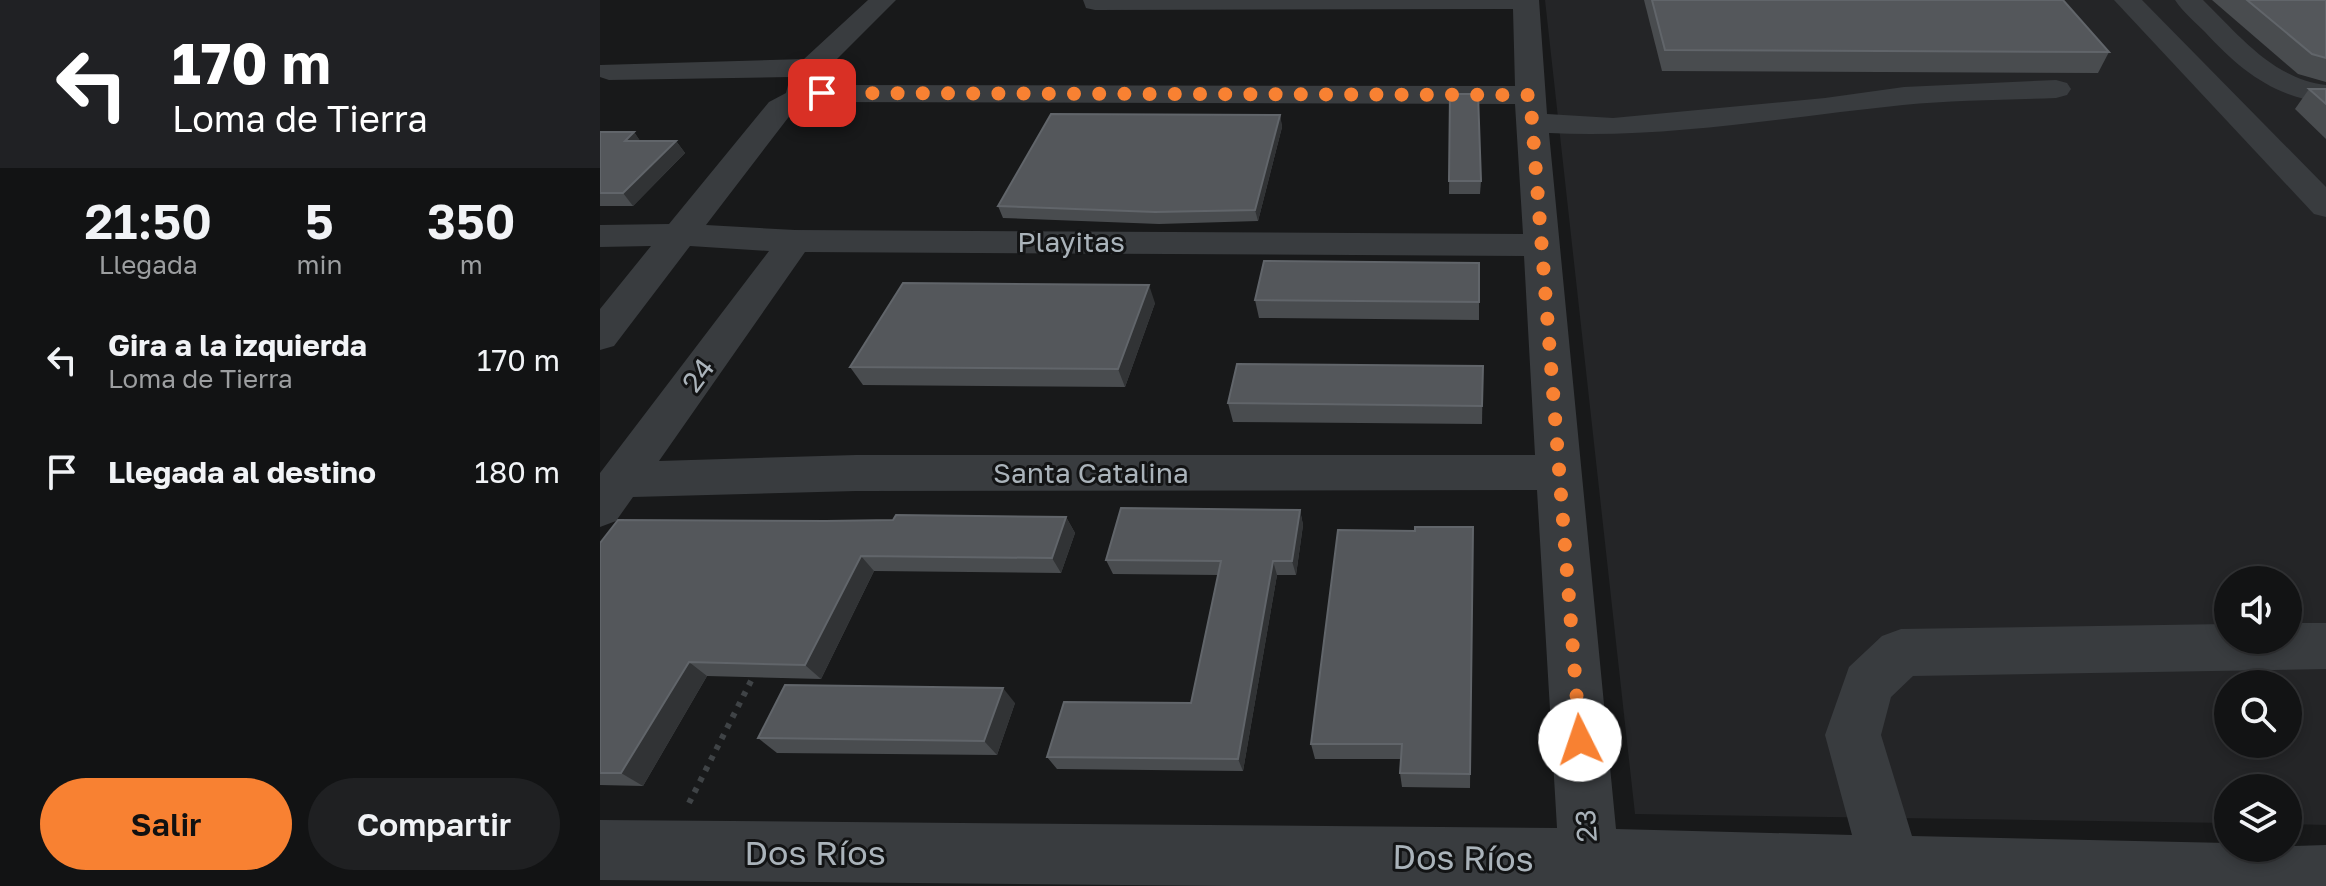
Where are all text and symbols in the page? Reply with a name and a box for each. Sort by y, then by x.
text: 170 m [172,29,331,96]
icon: left [40,32,144,136]
pin [788,59,856,127]
icon: arrive [800,71,844,115]
text: Loma de Tierra [172,97,428,140]
text: 21:50 [85,192,212,250]
text: 5 [305,192,334,250]
text: 350 [427,192,515,250]
street label: Playitas [1017,225,1125,258]
text: Llegada [99,249,198,280]
text: min [296,249,342,280]
text: m [460,249,483,280]
text: Gira a la izquierda [108,327,367,363]
icon: left [40,338,84,382]
text: 170 m [477,342,560,378]
street label: 24 [674,352,721,398]
text: Loma de Tierra [108,363,293,394]
icon: arrive [40,450,84,494]
text: Llegada al destino [108,454,376,490]
text: 180 m [475,454,560,490]
street label: Santa Catalina [993,456,1189,489]
map controls [2214,566,2302,862]
button: sound [2214,566,2302,654]
button: search [2214,670,2302,758]
position arrow [1538,698,1622,782]
button: layers [2214,774,2302,862]
button: Salir [40,778,292,870]
button: Compartir [308,778,560,870]
street label: 23 [1568,809,1603,843]
street label: Dos Ríos [744,832,886,872]
street label: Dos Ríos [1392,836,1534,878]

